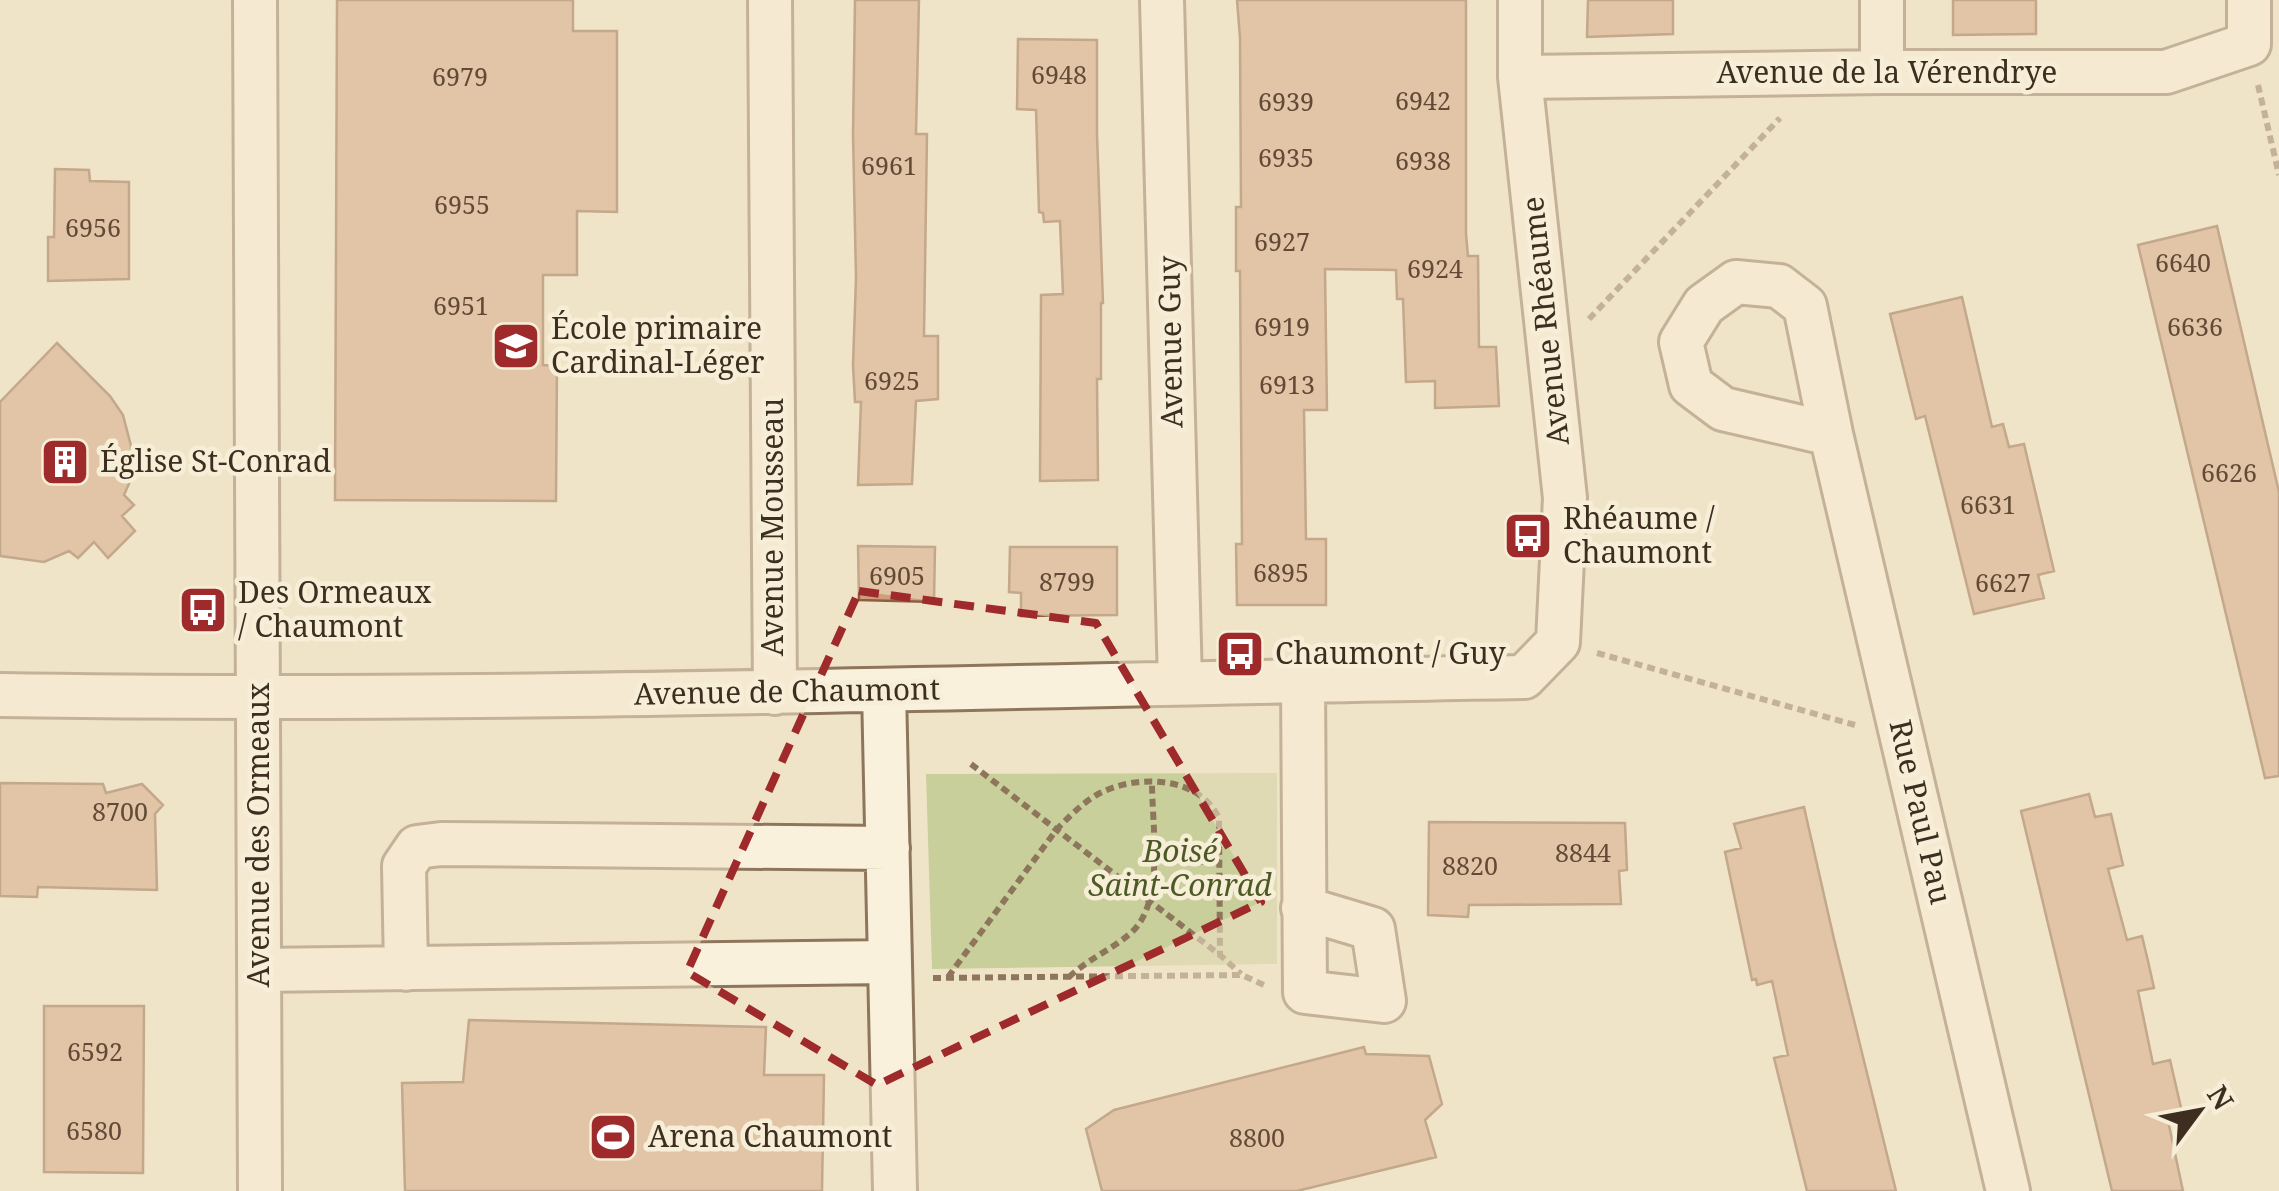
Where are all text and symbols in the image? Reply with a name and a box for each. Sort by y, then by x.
street label: Avenue de la Vérendrye [1717,51,2057,92]
house number: 6948 [1031,57,1087,91]
house number: 6979 [432,59,488,93]
house number: 6942 [1395,83,1451,117]
house number: 6939 [1258,84,1314,118]
house number: 6935 [1258,140,1314,174]
house number: 6938 [1395,143,1451,177]
house number: 6961 [861,148,917,182]
house number: 6955 [434,187,490,221]
street label: Avenue Rhéaume [1511,195,1578,448]
house number: 6956 [65,210,121,244]
house number: 6927 [1254,224,1310,258]
house number: 6640 [2155,245,2211,279]
house number: 6924 [1407,251,1463,285]
street label: Avenue Guy [1147,255,1192,429]
house number: 6951 [433,288,489,322]
place label: École primaire Cardinal-Léger [551,307,764,382]
house number: 6919 [1254,309,1310,343]
house number: 6636 [2167,309,2223,343]
school or university icon: École primaire Cardinal-Léger [490,320,542,372]
house number: 6925 [864,363,920,397]
house number: 6913 [1259,367,1315,401]
street label: Avenue Mousseau [751,398,792,656]
building icon: Église St-Conrad [39,436,91,488]
place label: Église St-Conrad [100,440,331,481]
house number: 6626 [2201,455,2257,489]
house number: 6631 [1960,487,2016,521]
place label: Rhéaume / Chaumont [1563,497,1715,572]
bus stop icon: Rhéaume / Chaumont [1502,510,1554,562]
house number: 6895 [1253,555,1309,589]
house number: 6905 [869,558,925,592]
house number: 8799 [1039,564,1095,598]
house number: 6627 [1975,565,2031,599]
place label: Des Ormeaux / Chaumont [238,571,432,646]
bus stop icon: Des Ormeaux / Chaumont [177,584,229,636]
bus stop icon: Chaumont / Guy [1214,628,1266,680]
place label: Chaumont / Guy [1275,632,1506,673]
street label: Avenue de Chaumont [633,667,940,714]
street label: Avenue des Ormeaux [237,682,278,987]
street label: Rue Paul Pau [1880,716,1963,908]
house number: 8700 [92,794,148,828]
park label: Boisé Saint-Conrad [1088,830,1272,905]
house number: 8844 [1555,835,1611,869]
house number: 8820 [1442,848,1498,882]
house number: 6592 [67,1034,123,1068]
north arrow [2149,1061,2249,1161]
text: N [2199,1078,2243,1117]
sports icon: Arena Chaumont [587,1111,639,1163]
house number: 6580 [66,1113,122,1147]
place label: Arena Chaumont [648,1115,892,1156]
house number: 8800 [1229,1120,1285,1154]

